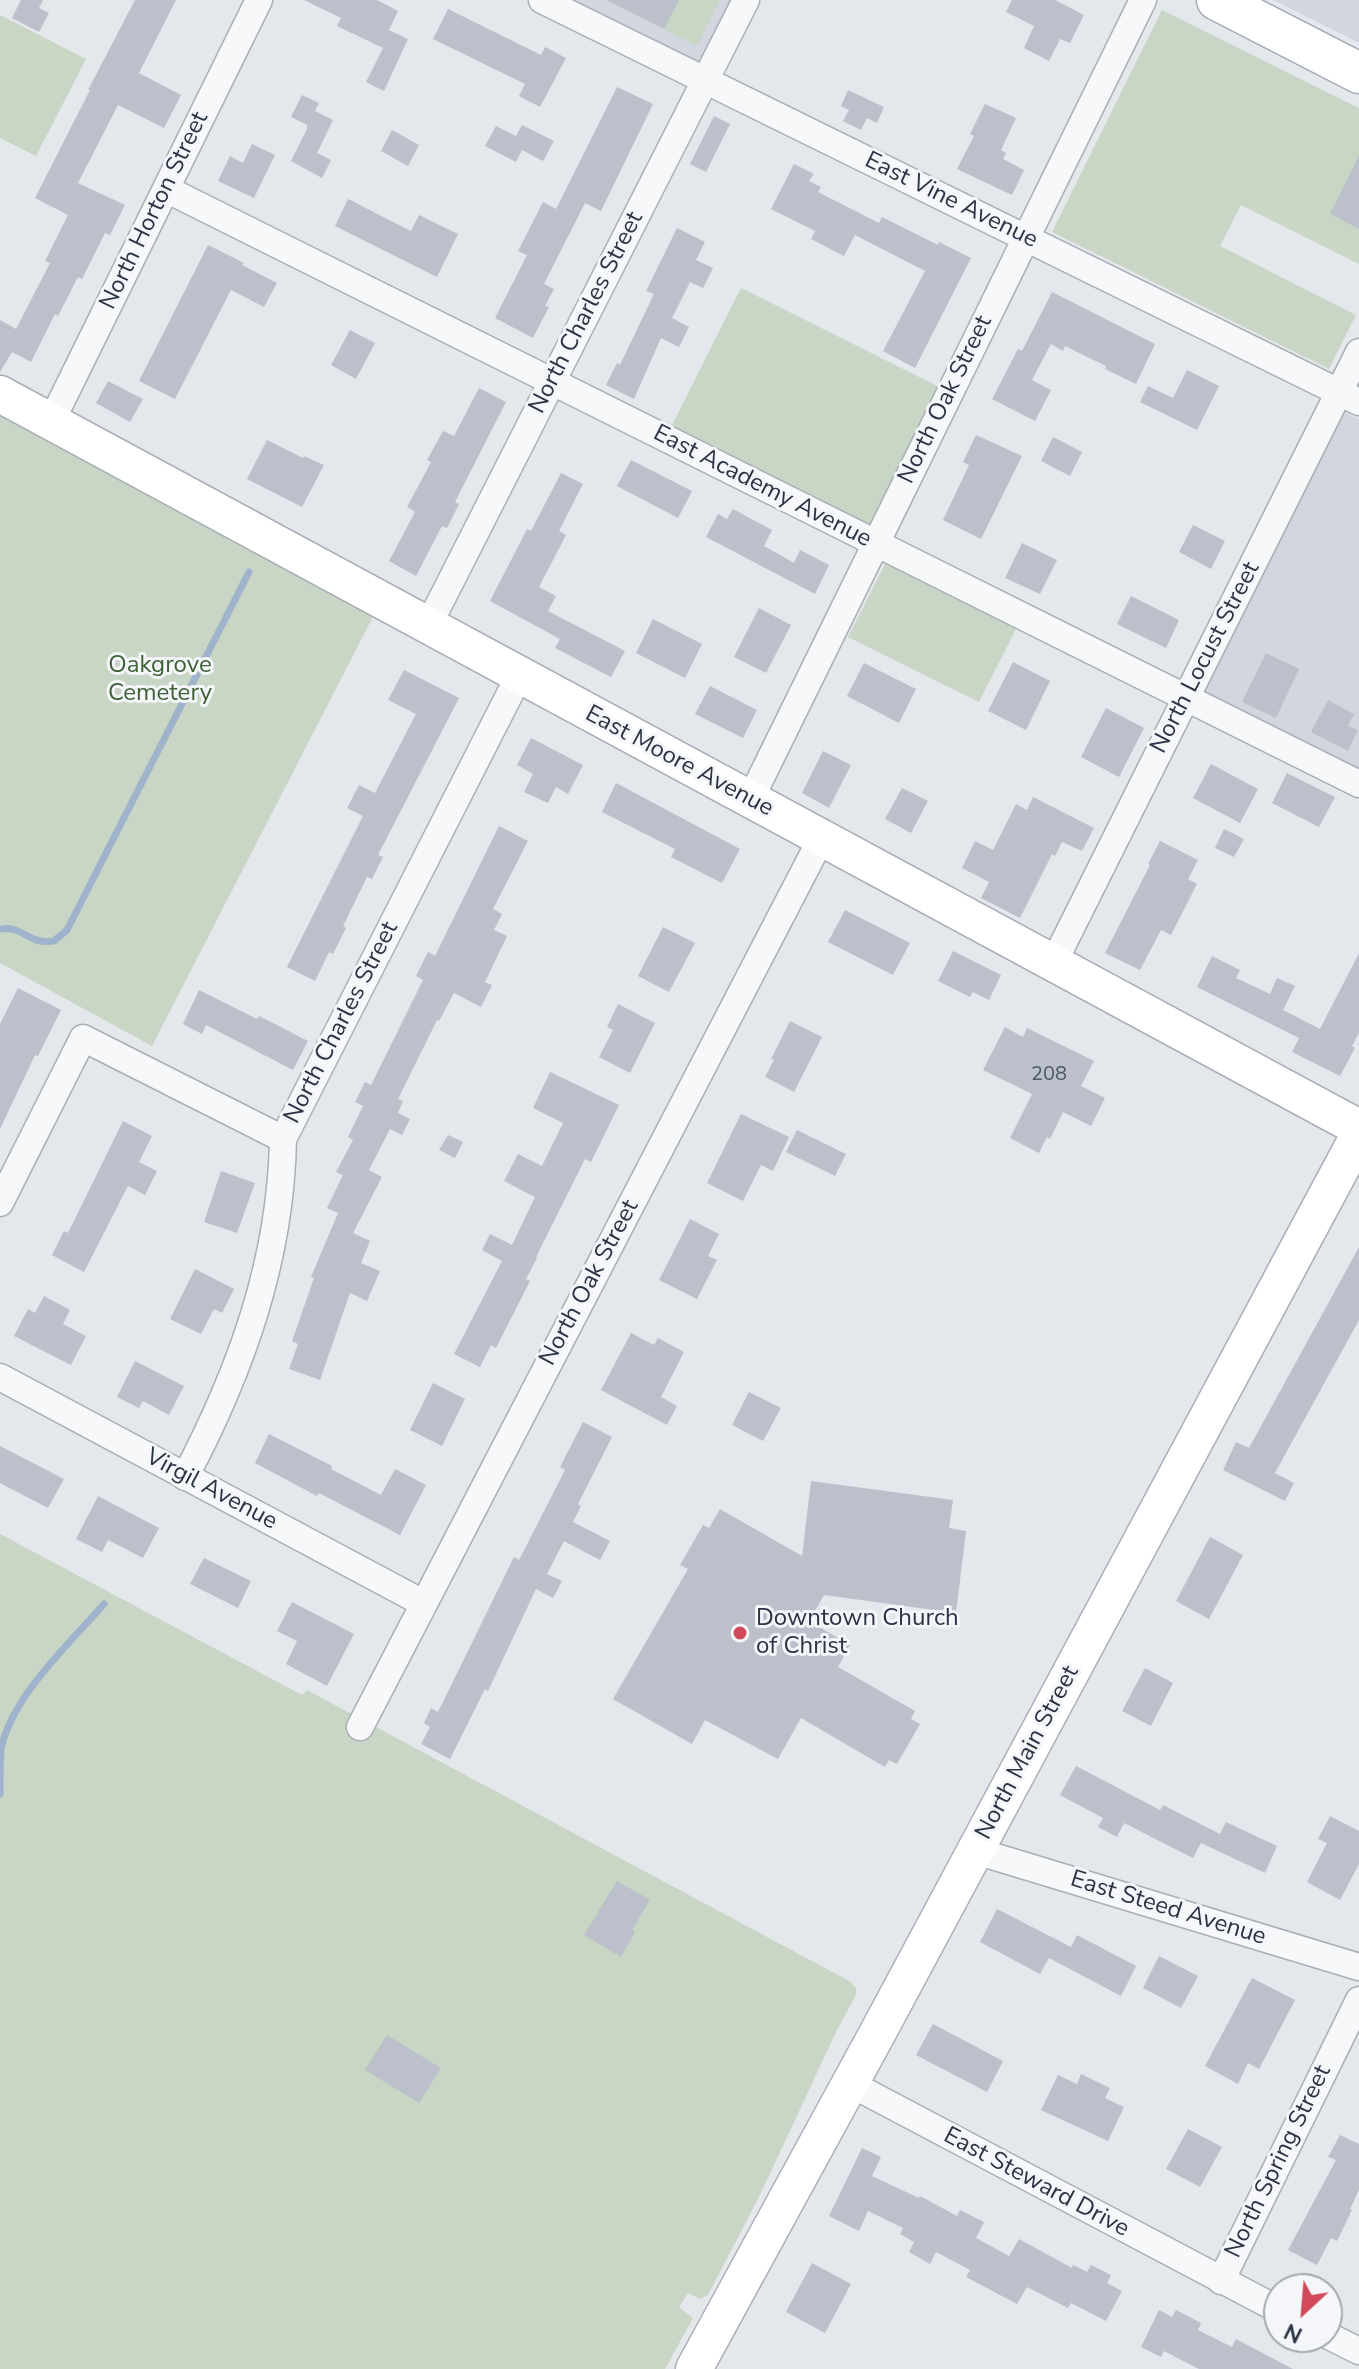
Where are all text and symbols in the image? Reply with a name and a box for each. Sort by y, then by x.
street label: North Horton Street [95,107,215,315]
street label: East Vine Avenue [860,147,1042,255]
street label: North Charles Street [524,207,650,419]
street label: North Oak Street [893,311,999,489]
street label: East Academy Avenue [648,419,876,555]
street label: North Locust Street [1145,558,1267,758]
park label: Oakgrove Cemetery [108,652,212,708]
street label: East Moore Avenue [580,700,778,824]
street label: North Charles Street [279,917,405,1129]
house number: 208 [1031,1063,1067,1087]
street label: North Oak Street [534,1195,646,1371]
street label: Virgil Avenue [140,1443,282,1537]
place label: Downtown Church of Christ [756,1605,959,1661]
marker: Downtown Church of Christ [731,1624,749,1642]
street label: North Main Street [970,1661,1086,1845]
street label: East Steed Avenue [1067,1866,1269,1952]
street label: North Spring Street [1220,2061,1338,2263]
street label: East Steward Drive [938,2122,1134,2244]
north arrow [1263,2273,1343,2353]
text: N [1279,2316,1307,2350]

